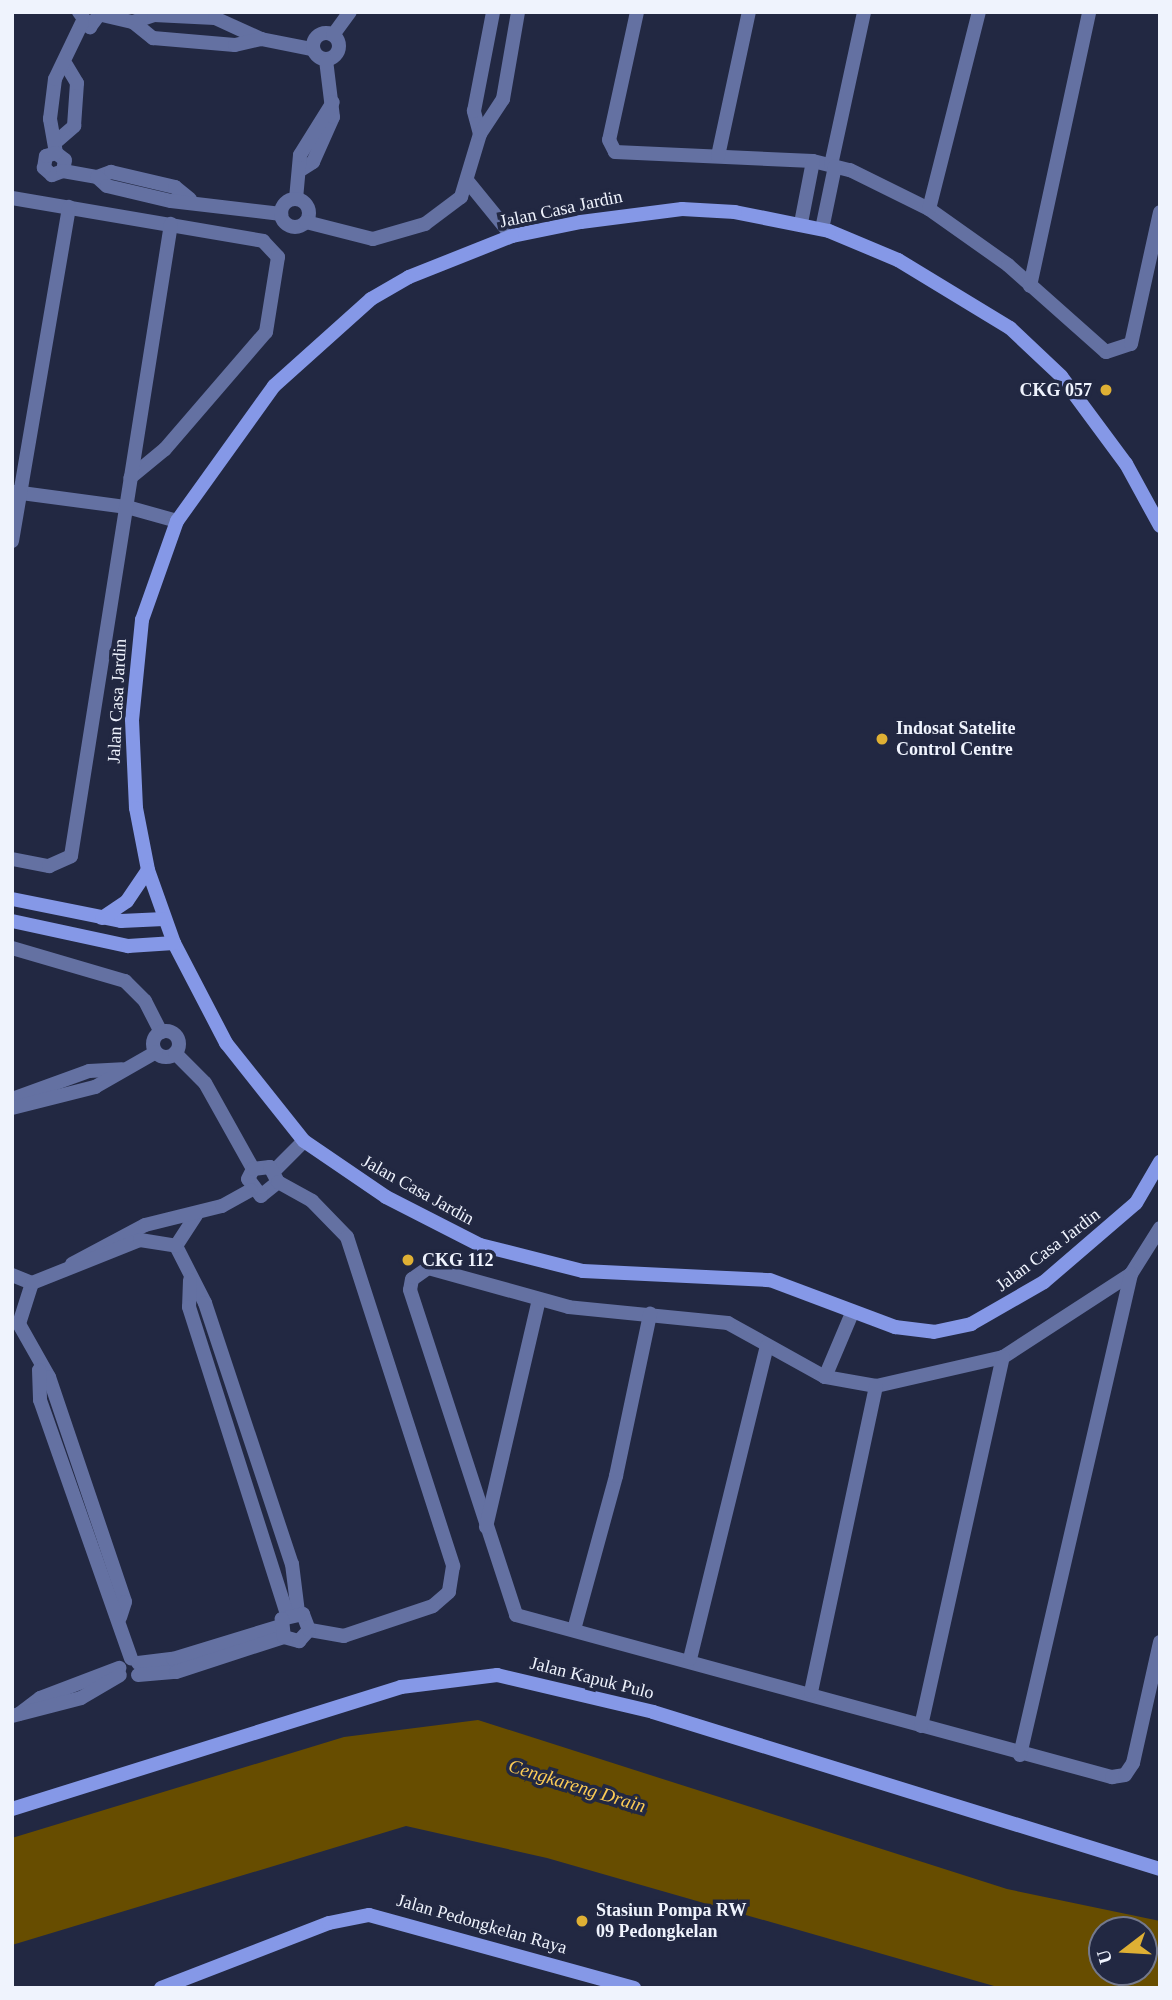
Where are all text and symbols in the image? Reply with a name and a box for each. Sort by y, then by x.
street label: Jalan Casa Jardin [498,185,624,233]
place label: CKG 057 [1019,379,1092,401]
marker: CKG 057 [1098,382,1114,398]
street label: Jalan Casa Jardin [103,638,131,764]
place label: Indosat Satelite Control Centre [896,718,1016,760]
marker: Indosat Satelite Control Centre [874,731,890,747]
street label: Jalan Casa Jardin [358,1150,478,1230]
street label: Jalan Casa Jardin [992,1204,1104,1296]
place label: CKG 112 [422,1249,494,1271]
marker: CKG 112 [400,1252,416,1268]
street label: Jalan Kapuk Pulo [528,1652,656,1704]
water label: Cengkareng Drain [506,1754,648,1818]
street label: Jalan Pedongkelan Raya [394,1889,570,1959]
place label: Stasiun Pompa RW 09 Pedongkelan [596,1900,746,1942]
marker: Stasiun Pompa RW 09 Pedongkelan [574,1913,590,1929]
north arrow [1088,1916,1158,1986]
text: U [1092,1947,1116,1966]

